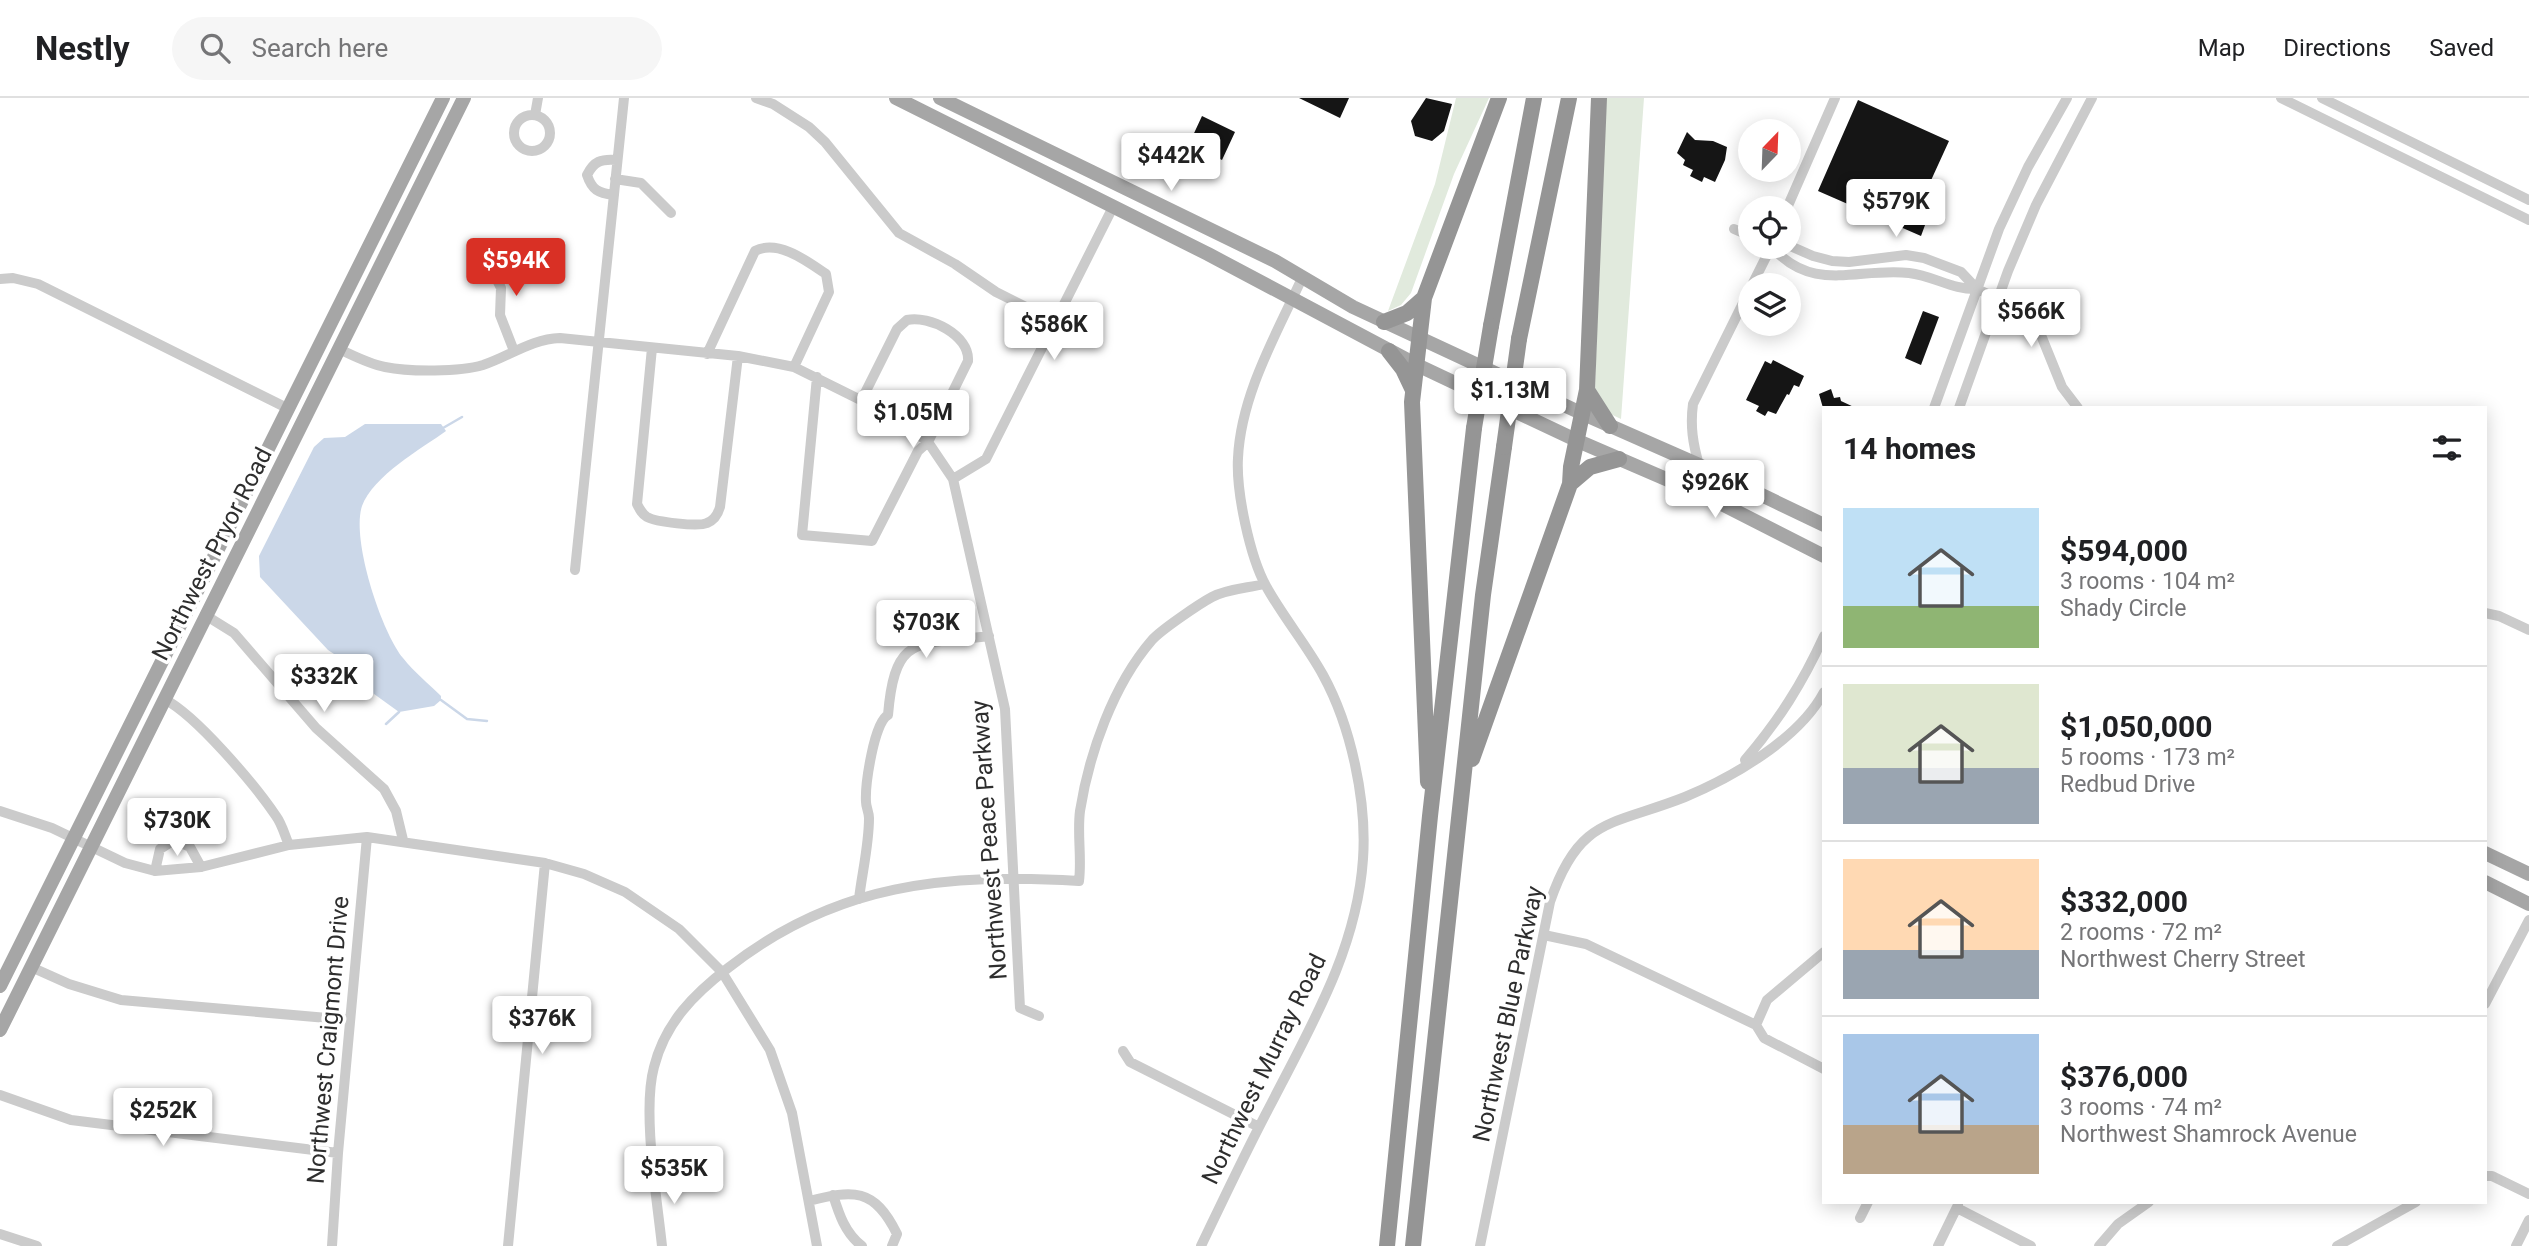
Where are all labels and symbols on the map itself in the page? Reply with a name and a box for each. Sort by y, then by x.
north arrow [1738,119,1801,182]
pin: $442K [1122,134,1220,193]
pin: $579K [1847,180,1945,239]
pin: $594K [467,238,565,298]
pin: $566K [1982,289,2080,349]
pin: $586K [1005,302,1103,362]
pin: $1.13M [1453,368,1567,428]
pin: $1.05M [856,390,970,450]
street label: Northwest Pryor Road [146,443,278,665]
pin: $926K [1666,460,1764,520]
pin: $703K [877,601,975,660]
pin: $332K [275,654,373,714]
street label: Northwest Peace Parkway [965,699,1013,981]
pin: $730K [128,798,226,858]
street label: Northwest Blue Parkway [1467,883,1549,1145]
street label: Northwest Craigmont Drive [301,895,355,1185]
street label: Northwest Murray Road [1196,949,1332,1189]
pin: $376K [493,996,591,1056]
pin: $252K [114,1088,212,1148]
pin: $535K [625,1146,723,1206]

